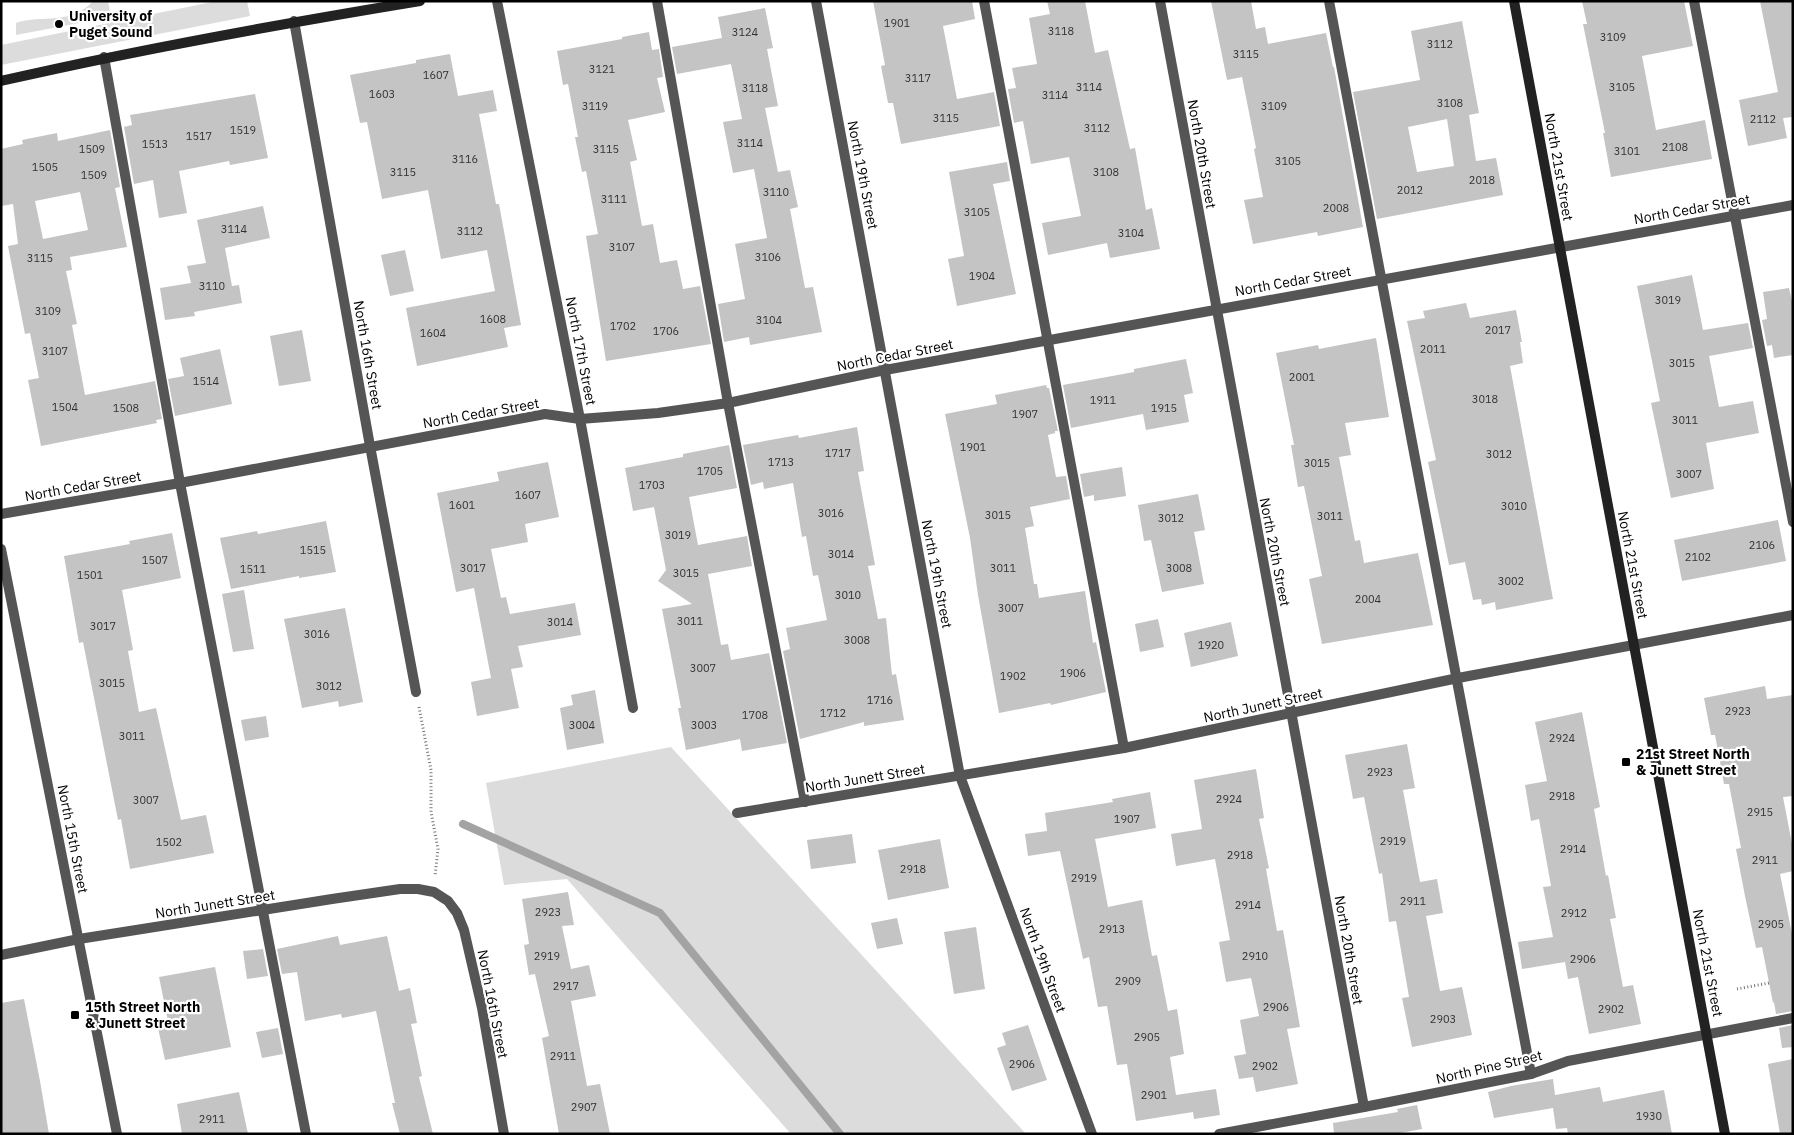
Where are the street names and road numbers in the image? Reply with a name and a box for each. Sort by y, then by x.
street label: North 20th Street [1184,98,1220,210]
street label: North 21st Street [1541,112,1577,222]
street label: North 19th Street [844,119,882,231]
street label: North Cedar Street [1632,190,1752,228]
street label: North Cedar Street [1233,262,1353,300]
street label: North 17th Street [562,295,600,407]
street label: North 16th Street [350,299,386,411]
street label: North Cedar Street [835,335,955,375]
street label: North Cedar Street [421,394,541,432]
street label: North Cedar Street [23,467,143,505]
street label: North 20th Street [1256,496,1294,608]
street label: North 21st Street [1614,510,1652,620]
street label: North 19th Street [918,518,956,630]
street label: North Junett Street [1202,684,1324,726]
street label: North Junett Street [804,760,926,796]
street label: North 15th Street [54,783,92,895]
street label: North Junett Street [154,886,276,922]
street label: North 20th Street [1331,894,1367,1006]
street label: North 19th Street [1016,905,1070,1015]
street label: North 21st Street [1689,908,1727,1018]
street label: North 16th Street [474,948,512,1060]
street label: North Pine Street [1434,1046,1544,1088]

